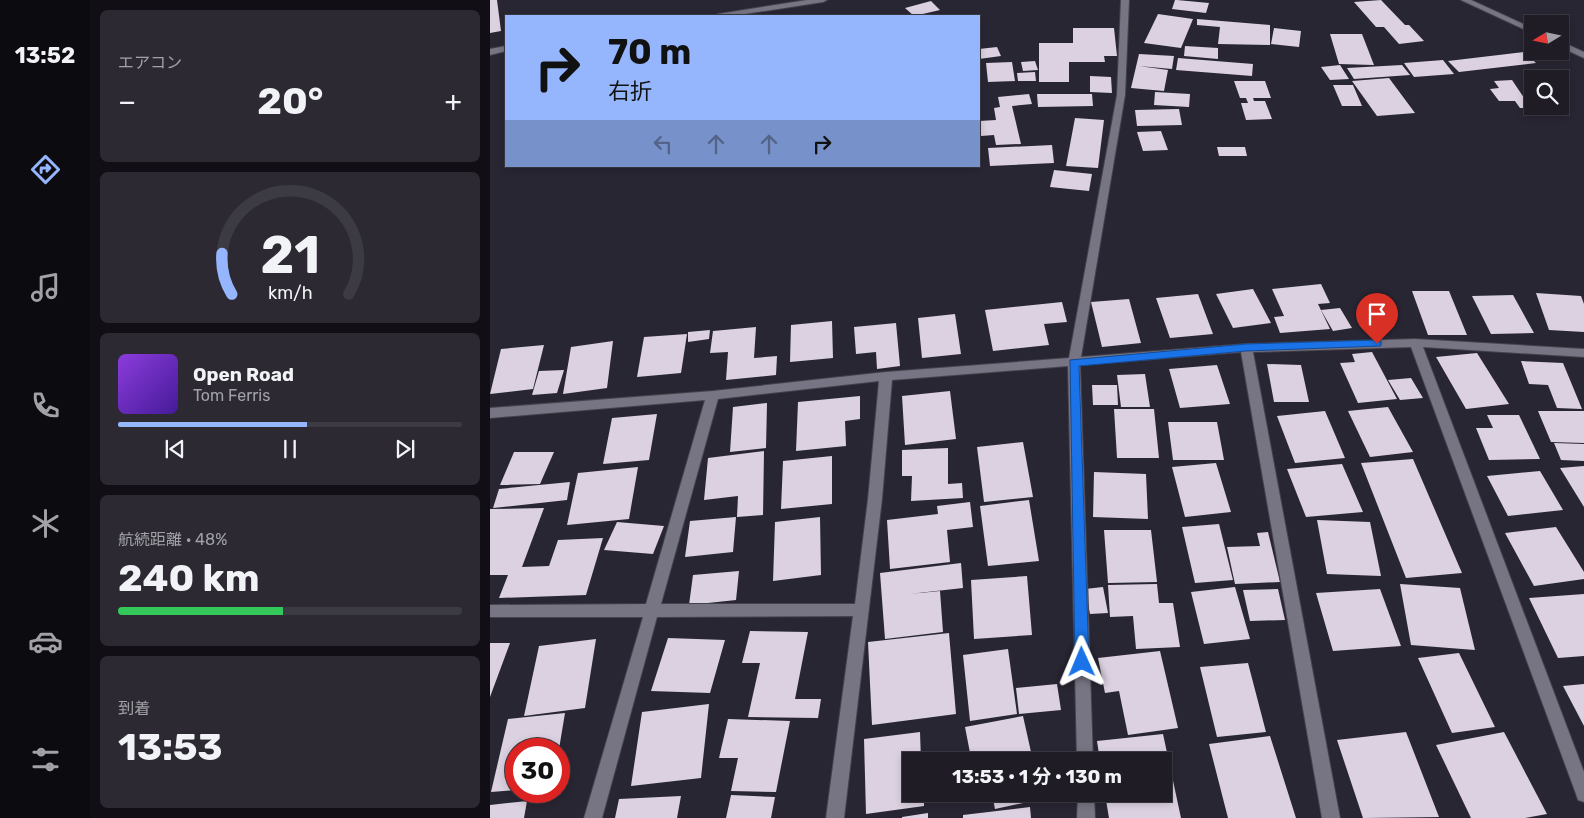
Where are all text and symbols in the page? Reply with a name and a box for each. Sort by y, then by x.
north arrow [1524,15,1569,60]
map controls [1524,15,1569,115]
text: 70 m [608,31,691,73]
icon: right [525,35,590,100]
text: 13:52 [15,42,75,69]
text: エアコン [118,53,182,72]
button: search [1524,70,1569,115]
text: 20° [257,78,323,124]
text: 右折 [608,78,652,105]
text: − [118,85,136,118]
text: + [445,85,462,118]
icon: left [649,130,677,158]
icon: ahead [702,130,730,158]
icon: ahead [755,130,783,158]
icon: right [808,130,836,158]
icon: directions [28,152,63,187]
text: 21 [260,224,320,286]
icon: music [28,270,63,305]
text: km/h [268,282,312,303]
pin [1356,293,1398,344]
icon: arrive [1363,300,1391,328]
text: Open Road [193,363,294,386]
text: Tom Ferris [193,386,270,405]
icon: phone [28,388,63,423]
icon: previous [161,435,189,463]
icon: pause [276,435,304,463]
icon: next [391,435,419,463]
icon: climate [28,506,63,541]
text: 航続距離 · 48% [118,530,227,549]
text: 240 km [118,555,259,601]
icon: car [28,624,63,659]
position arrow [1055,635,1107,687]
text: 到着 [118,699,150,718]
text: 13:53 [118,724,223,770]
speed limit sign: 30 [505,738,570,803]
icon: filters [28,742,63,777]
text: 13:53 · 1 分 · 130 m [952,765,1122,788]

